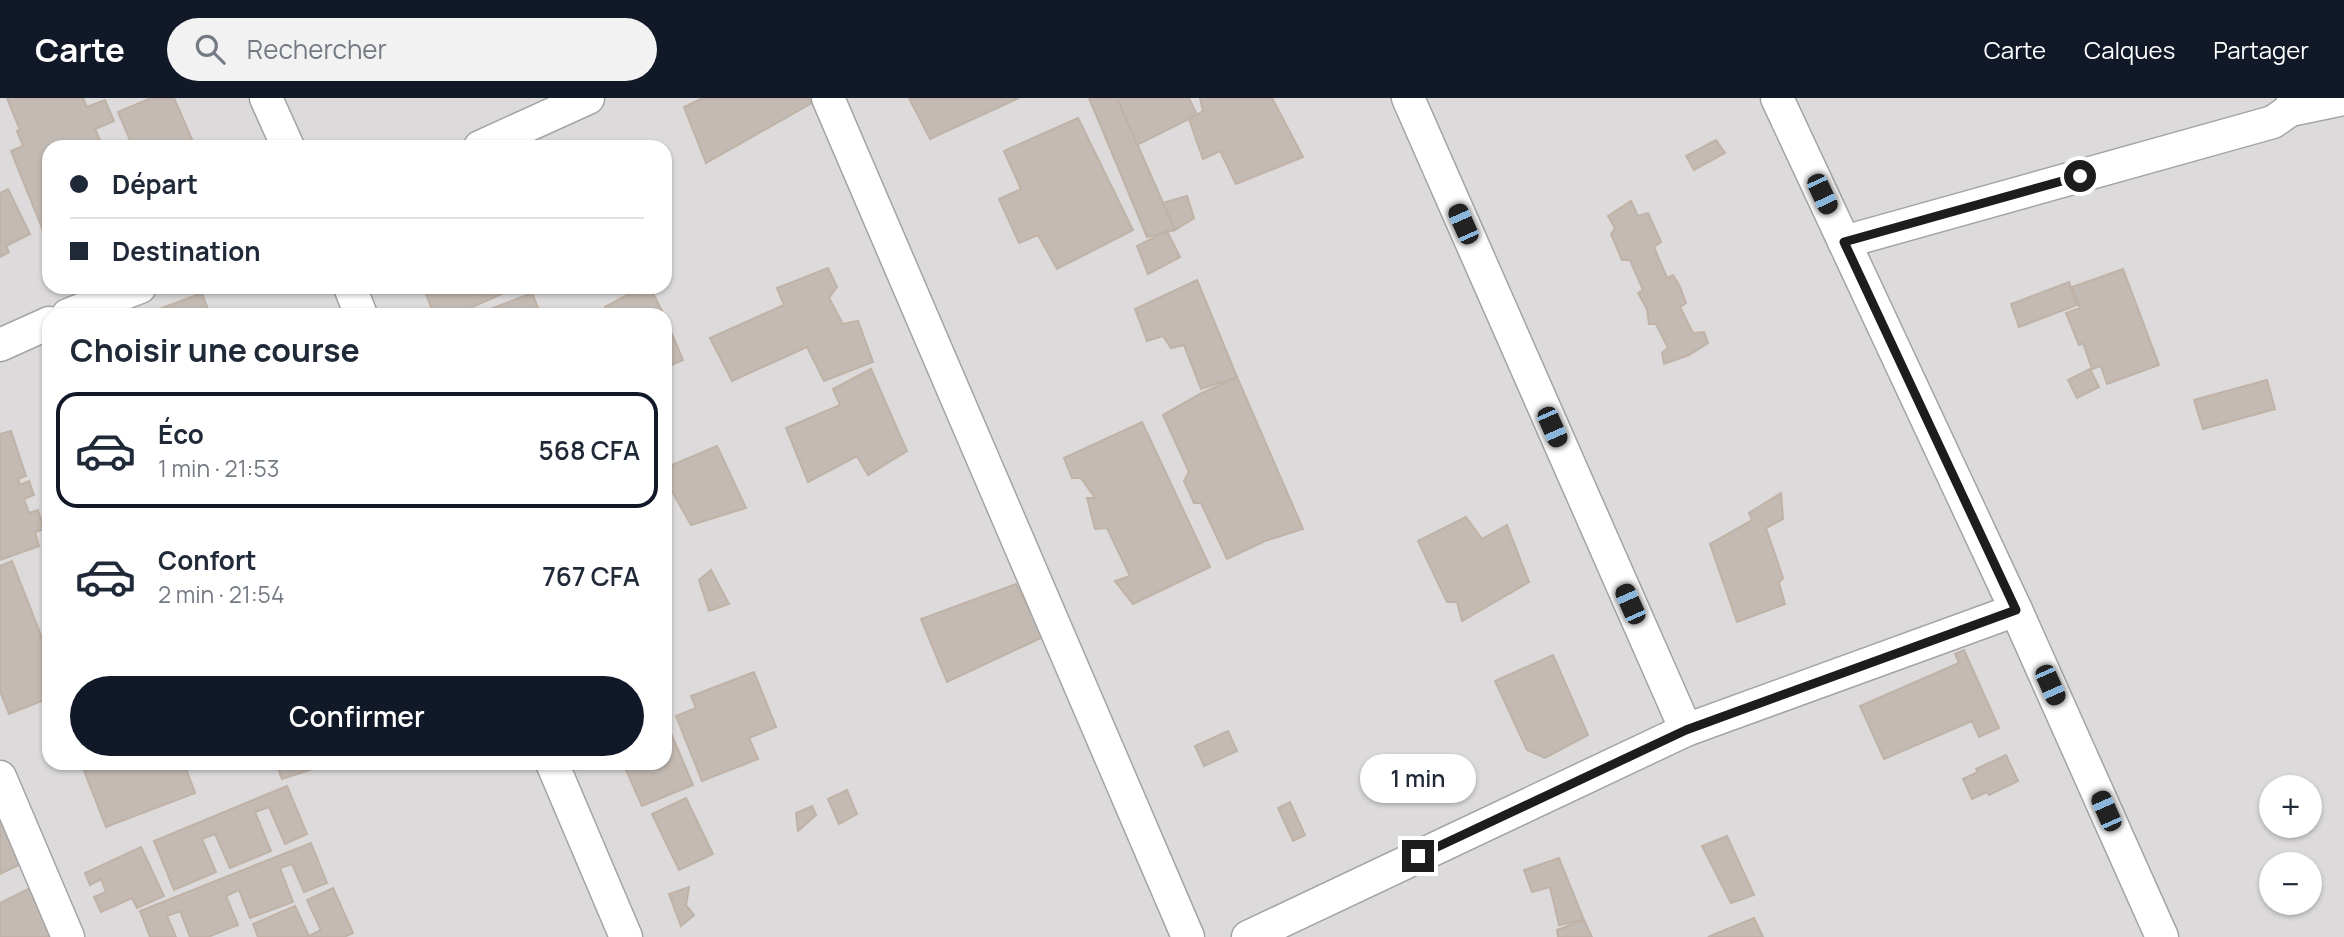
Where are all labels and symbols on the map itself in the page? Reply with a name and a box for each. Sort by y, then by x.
route start [2064,160,2096,192]
car [1804,171,1841,217]
car [1445,201,1482,247]
car [1534,404,1571,450]
car [1612,581,1649,627]
car [2032,662,2069,708]
callout: 1 min [1360,754,1476,804]
car [2088,788,2125,834]
route end [1402,840,1434,872]

